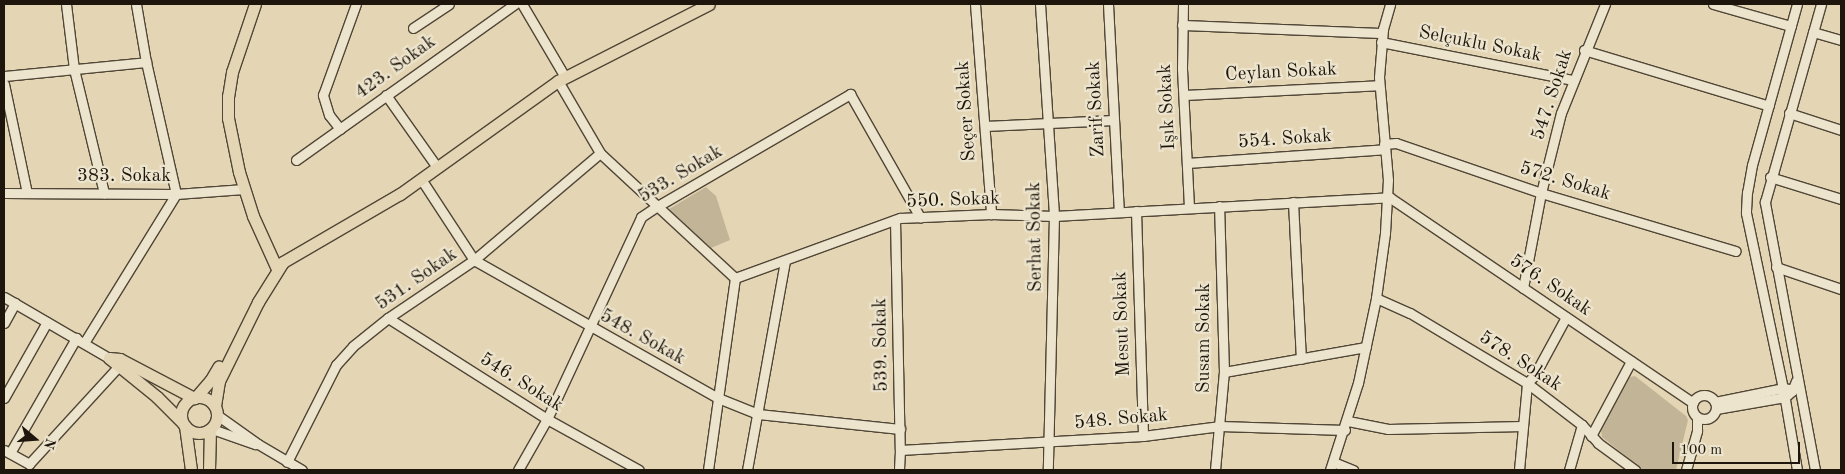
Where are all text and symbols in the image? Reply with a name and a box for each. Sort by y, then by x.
street label: Selçuklu Sokak [1417,22,1543,68]
street label: 423. Sokak [351,31,441,105]
street label: 547. Sokak [1528,47,1578,143]
street label: Ceylan Sokak [1224,59,1338,87]
street label: Seçer Sokak [952,60,982,162]
street label: Zarif Sokak [1083,60,1111,158]
street label: Işık Sokak [1154,63,1182,151]
street label: 554. Sokak [1237,125,1333,155]
street label: 533. Sokak [635,141,727,209]
street label: 572. Sokak [1517,157,1613,207]
street label: 383. Sokak [77,166,171,188]
street label: Serhat Sokak [1024,182,1048,292]
street label: 550. Sokak [906,188,1000,214]
street label: 531. Sokak [372,244,462,316]
street label: 576. Sokak [1505,250,1595,322]
street label: Mesut Sokak [1110,271,1136,377]
street label: Susam Sokak [1194,283,1216,393]
street label: 539. Sokak [870,298,894,392]
street label: 548. Sokak [595,305,689,371]
street label: 578. Sokak [1474,327,1566,397]
street label: 546. Sokak [475,348,567,418]
street label: 548. Sokak [1073,405,1169,435]
north arrow [10,414,60,464]
scale bar [1675,432,1802,464]
text: N [41,436,58,451]
text: 100 m [1680,443,1722,458]

